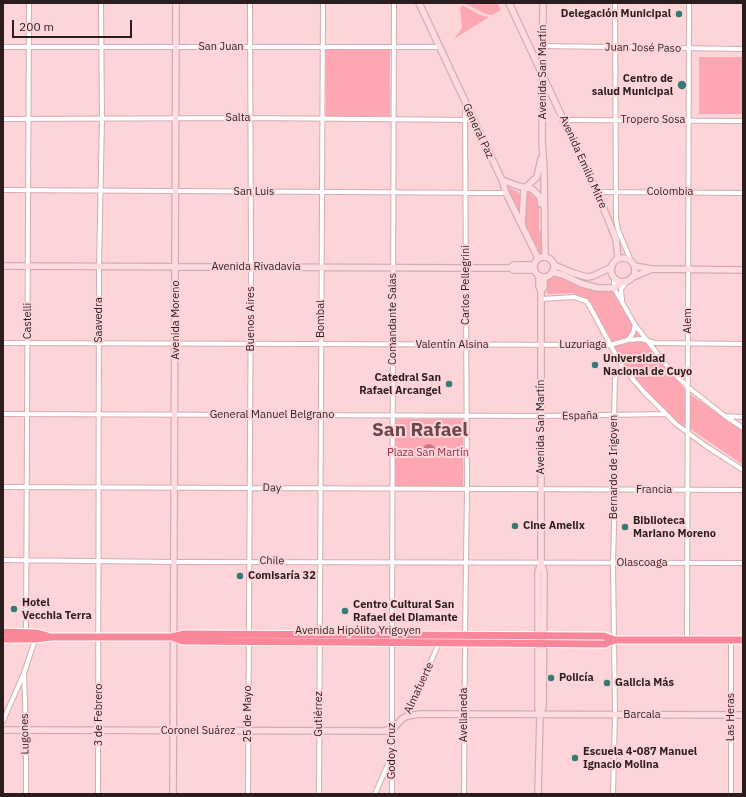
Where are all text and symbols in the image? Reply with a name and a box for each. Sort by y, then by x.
place label: Delegación Municipal [561,7,671,21]
marker: Delegación Municipal [674,9,684,19]
scale bar [14,12,134,38]
text: 200 m [19,19,54,34]
street label: Avenida San Martín [536,25,550,119]
street label: San Juan [198,40,244,54]
street label: Juan José Paso [605,41,681,55]
place label: Centro de salud Municipal [592,72,673,98]
marker: Centro de salud Municipal [676,79,688,91]
street label: General Paz [460,101,496,161]
street label: Salta [226,111,250,125]
street label: Avenida Emilio Mitre [556,113,610,211]
street label: Tropero Sosa [621,113,685,127]
street label: San Luis [234,185,274,199]
street label: Colombia [647,185,693,199]
street label: Carlos Pellegrini [459,245,473,325]
street label: Avenida Rivadavia [211,260,301,274]
street label: Comandante Salas [386,273,400,365]
street label: Avenida Moreno [169,280,183,360]
street label: Buenos Aires [244,286,258,352]
street label: Saavedra [92,297,106,343]
street label: Bombal [314,300,328,338]
street label: Castelli [21,303,35,339]
street label: Alem [681,308,695,334]
street label: Valentín Alsina [415,338,489,352]
street label: Luzuriaga [559,338,607,352]
place label: Universidad Nacional de Cuyo [603,352,692,378]
marker: Universidad Nacional de Cuyo [590,360,600,370]
place label: Catedral San Rafael Arcangel [359,371,441,397]
marker: Catedral San Rafael Arcangel [444,379,454,389]
street label: Avenida San Martín [534,380,548,474]
street label: General Manuel Belgrano [210,408,334,422]
street label: España [562,409,598,423]
street label: Bernardo de Irigoyen [607,415,621,519]
district label: San Rafael [372,420,468,442]
park label: Plaza San Martín [387,446,469,460]
street label: Day [263,481,281,495]
street label: Francia [636,483,672,497]
place label: Biblioteca Mariano Moreno [633,514,716,540]
place label: Cine Amelix [523,519,585,533]
marker: Cine Amelix [510,521,520,531]
marker: Biblioteca Mariano Moreno [620,522,630,532]
street label: Chile [259,554,285,568]
street label: Olascoaga [616,556,668,570]
place label: Comisaría 32 [248,569,316,583]
marker: Comisaría 32 [235,571,245,581]
place label: Hotel Vecchia Terra [22,596,92,622]
place label: Centro Cultural San Rafael del Diamante [353,598,458,624]
marker: Hotel Vecchia Terra [9,604,19,614]
marker: Centro Cultural San Rafael del Diamante [340,606,350,616]
street label: Avenida Hipólito Yrigoyen [295,624,421,638]
street label: Almafuerte [401,660,437,716]
place label: Policía [559,671,594,685]
marker: Policía [546,673,556,683]
place label: Galicia Más [615,676,674,690]
marker: Galicia Más [602,678,612,688]
street label: 3 de Febrero [92,684,106,746]
street label: 25 de Mayo [241,685,255,743]
street label: Avellaneda [457,688,471,742]
street label: Gutiérrez [312,691,326,737]
street label: Las Heras [724,693,738,741]
street label: Barcala [623,708,661,722]
street label: Lugones [18,713,32,755]
street label: Godoy Cruz [385,723,399,779]
street label: Coronel Suárez [161,724,235,738]
place label: Escuela 4-087 Manuel Ignacio Molina [583,745,697,771]
marker: Escuela 4-087 Manuel Ignacio Molina [570,753,580,763]

